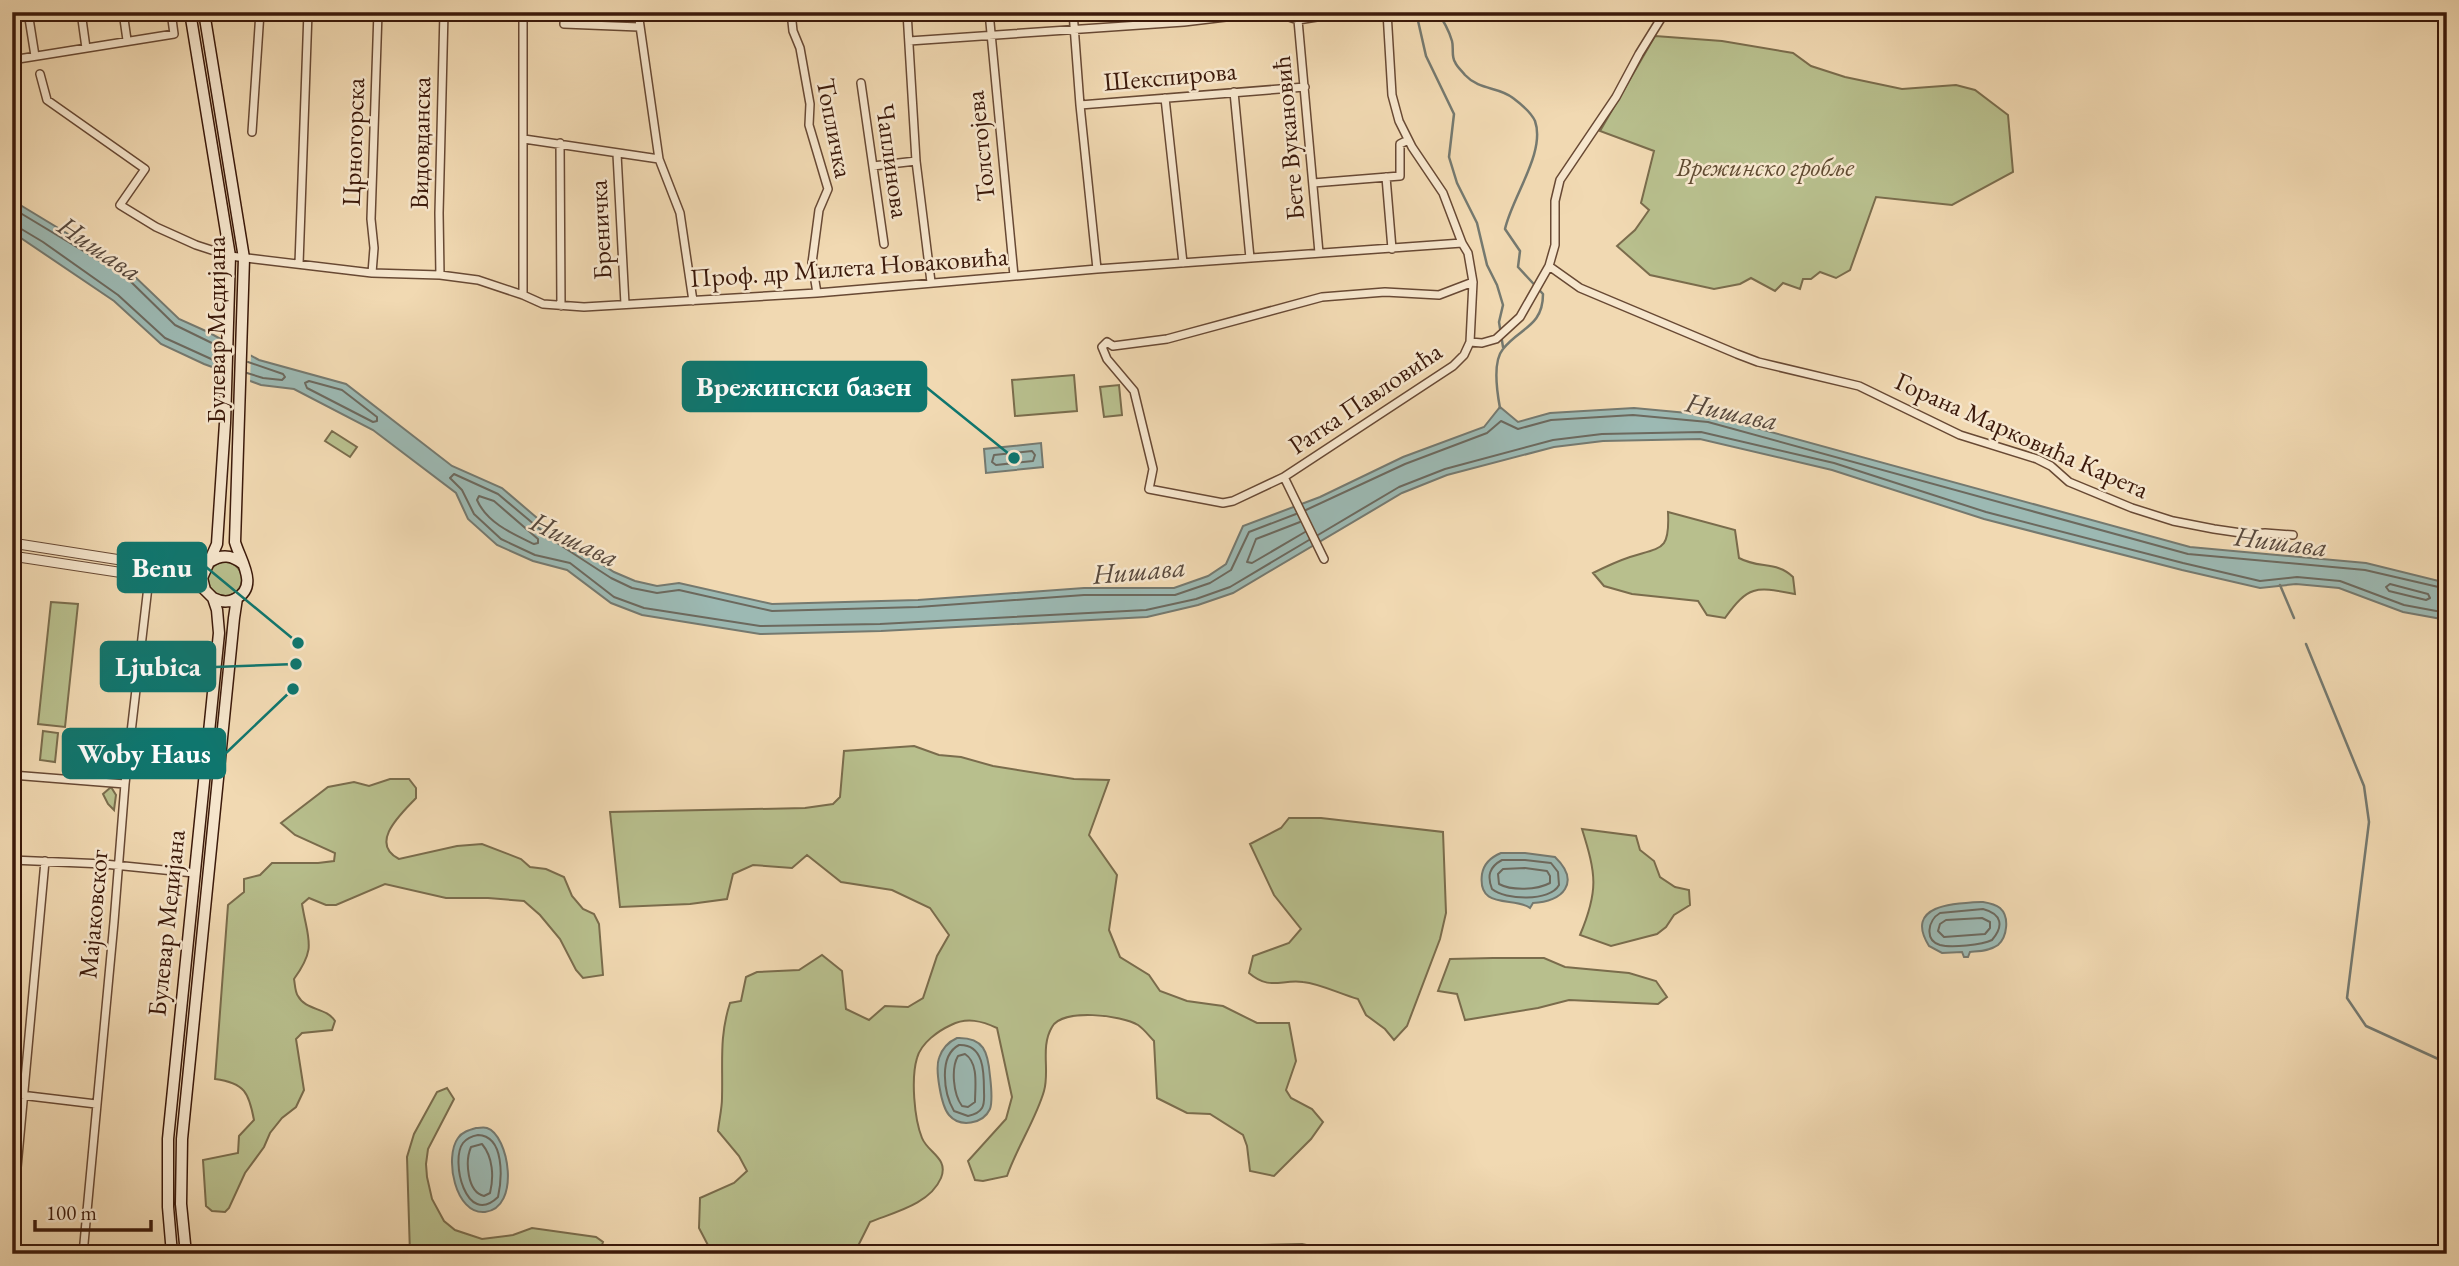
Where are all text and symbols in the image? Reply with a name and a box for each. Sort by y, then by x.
street label: Шекспирова [1102,53,1239,99]
street label: Бете Вукановић [1264,54,1312,222]
street label: Топличка [809,75,861,181]
street label: Видовданска [402,76,438,210]
street label: Црногорска [334,77,372,207]
street label: Толстојева [957,88,1003,203]
street label: Чаплинова [868,102,918,221]
park label: Врежинско гробље [1675,150,1855,184]
street label: Бреничка [580,178,620,281]
water label: Нишава [50,206,149,289]
street label: Булевар Медијана [199,236,233,424]
street label: Проф. др Милета Новаковића [689,239,1010,295]
street label: Ратка Павловића [1282,334,1449,462]
callout: Врежински базен [683,362,926,411]
street label: Горана Марковића Карета [1890,364,2155,507]
text: Врежински базен [696,368,912,404]
water label: Нишава [1682,383,1781,438]
water label: Нишава [524,503,625,575]
water label: Нишава [2232,517,2329,565]
callout: Benu [118,543,206,592]
water label: Нишава [1090,548,1187,592]
text: Benu [132,549,193,585]
callout: Ljubica [101,642,215,691]
text: Ljubica [115,648,202,684]
callout: Woby Haus [63,729,225,778]
text: Woby Haus [77,735,211,771]
street label: Булевар Медијана [139,827,193,1018]
street label: Мајаковског [70,848,116,980]
scale bar [35,1189,150,1233]
text: 100 m [46,1199,97,1226]

